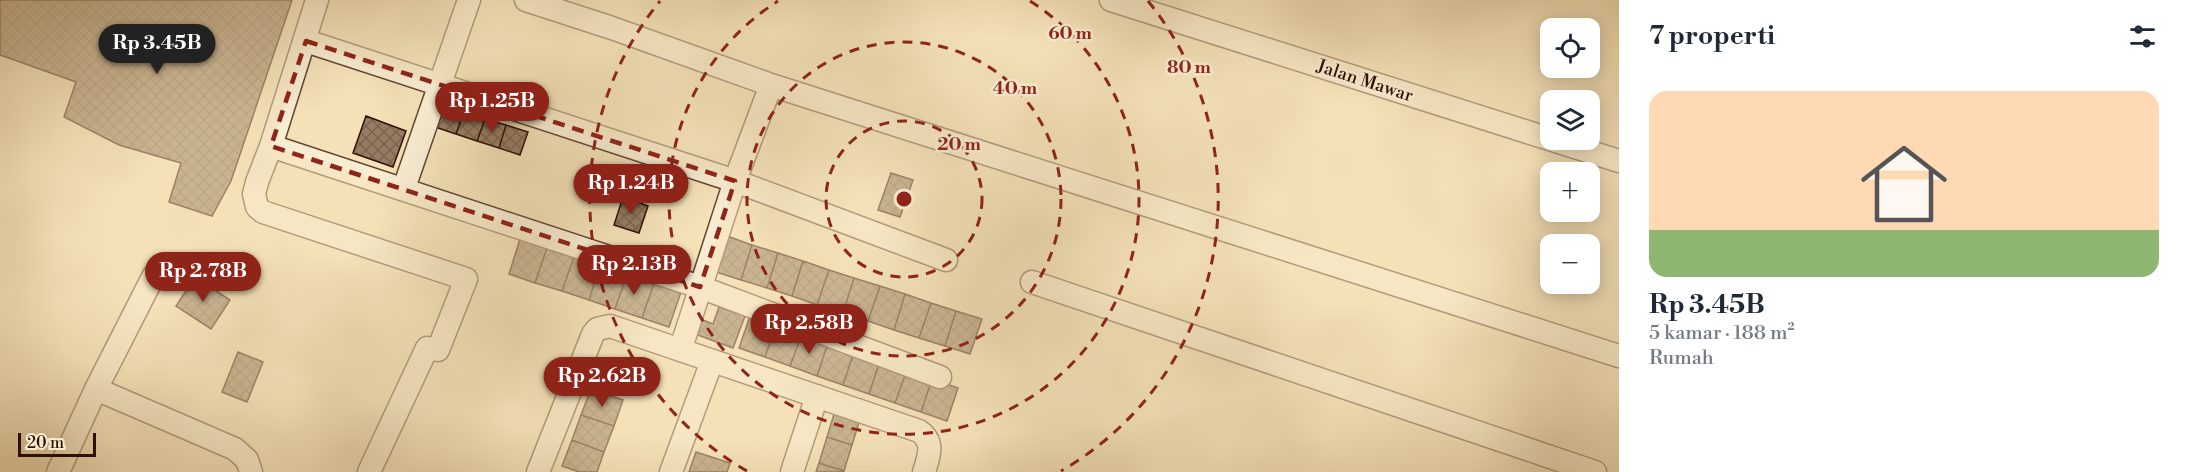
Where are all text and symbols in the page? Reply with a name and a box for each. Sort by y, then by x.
map controls [1540,18,1600,294]
button: locate [1540,18,1600,78]
text: 7 properti [1649,20,1775,52]
icon: filters [2126,20,2159,53]
text: 60 m [1048,22,1092,45]
pin: Rp 3.45B [95,24,219,75]
text: Rp 3.45B [112,31,202,56]
street label: Jalan Mawar [1313,54,1416,107]
text: 80 m [1167,56,1212,79]
text: 40 m [993,77,1038,100]
pin: Rp 1.25B [430,82,554,133]
text: Rp 1.25B [449,89,535,114]
button: layers [1540,90,1600,150]
icon: home [1850,130,1958,238]
text: 20 m [937,133,981,156]
button: + [1540,162,1600,222]
pin: Rp 1.24B [569,164,693,215]
text: Rp 1.24B [587,171,675,196]
centre of rings [894,189,914,209]
button: − [1540,234,1600,294]
pin: Rp 2.13B [572,245,696,296]
pin: Rp 2.78B [141,252,265,303]
text: Rp 2.13B [591,252,677,277]
text: Rp 2.78B [159,259,247,284]
text: Rp 3.45B [1649,289,1765,321]
pin: Rp 2.58B [747,304,871,355]
text: Rp 2.58B [765,311,853,336]
text: 5 kamar · 188 m² [1649,321,1795,346]
text: Rumah [1649,346,1714,371]
pin: Rp 2.62B [540,357,664,408]
text: Rp 2.62B [558,364,646,389]
scale bar [18,430,96,458]
text: 20 m [27,433,64,453]

